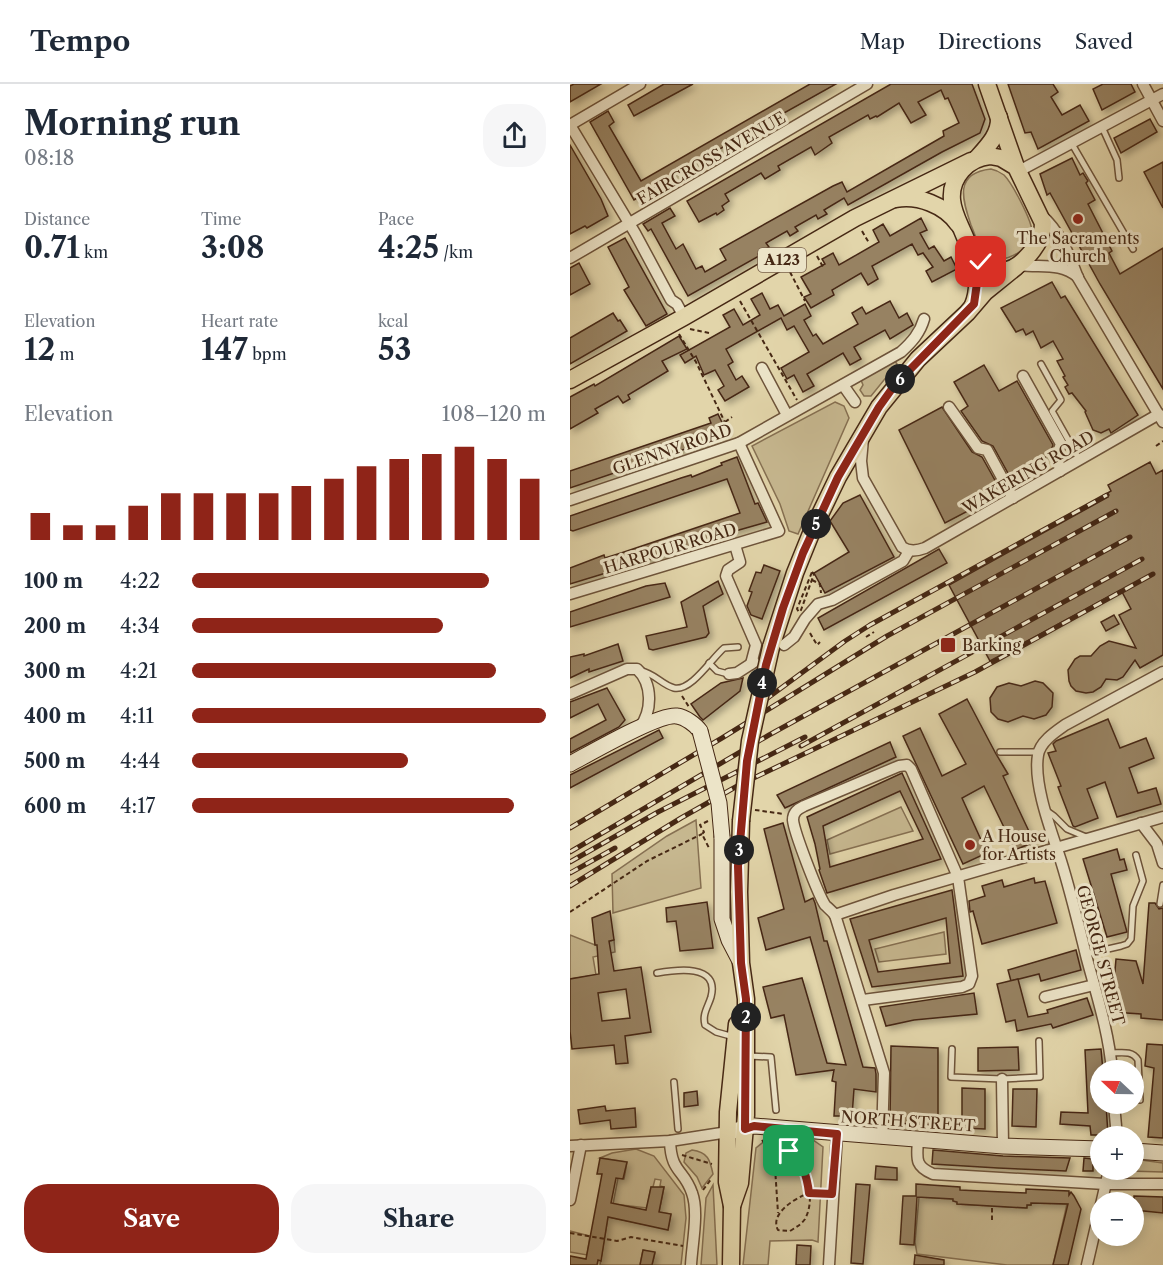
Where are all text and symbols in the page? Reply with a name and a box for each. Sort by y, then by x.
text: Tempo [30,24,130,58]
text: Map [860,29,905,54]
text: Directions [938,29,1042,54]
text: Saved [1075,29,1133,54]
text: Morning run [24,103,240,144]
button: share [483,104,546,167]
street label: FAIRCROSS AVENUE [633,107,789,209]
text: 08:18 [24,146,74,170]
text: Distance [24,209,90,229]
text: Time [201,209,241,229]
text: Pace [378,209,414,229]
marker: The Sacraments Church [1071,212,1085,226]
place label: The Sacraments Church [1016,228,1140,266]
text: 0.71 [24,229,80,266]
text: 3:08 [201,229,264,266]
text: 4:25 [378,229,439,266]
pin [955,236,1006,287]
text: km [80,242,108,262]
text: /km [439,242,473,262]
icon: check [964,245,997,278]
road number: A123 [758,248,806,272]
text: Elevation [24,311,95,331]
text: Heart rate [201,311,278,331]
text: kcal [378,311,408,331]
text: 12 [24,331,55,368]
text: 147 [201,331,248,368]
text: 53 [378,331,412,368]
text: m [55,344,74,364]
text: bpm [248,344,287,364]
pin: 6 [885,364,915,394]
text: 6 [895,369,905,389]
text: Elevation [24,402,113,426]
text: 108–120 m [442,402,546,426]
street label: GLENNY ROAD [610,419,734,479]
street label: WAKERING ROAD [958,426,1097,518]
pin: 5 [801,509,831,539]
text: 5 [812,514,820,534]
street label: HARPOUR ROAD [601,518,739,578]
text: 100 m [24,569,83,593]
text: 4:22 [120,569,160,593]
text: 200 m [24,614,86,638]
text: 4:34 [120,614,160,638]
place label: Barking [962,635,1021,655]
marker: Barking [939,636,957,654]
text: 300 m [24,659,86,683]
text: 4:21 [120,659,157,683]
pin: 4 [747,668,777,698]
text: 4 [757,673,767,693]
text: 400 m [24,704,86,728]
text: 4:11 [120,704,154,728]
text: 500 m [24,749,85,773]
text: 4:44 [120,749,160,773]
text: 600 m [24,794,86,818]
text: 4:17 [120,794,155,818]
place label: A House for Artists [981,826,1056,864]
pin: 3 [724,835,754,865]
marker: A House for Artists [963,838,977,852]
text: 3 [734,840,744,860]
street label: GEORGE STREET [1073,883,1129,1027]
pin: 2 [731,1002,761,1032]
text: 2 [741,1007,751,1027]
north arrow [1090,1060,1144,1114]
map controls [1090,1060,1144,1246]
street label: NORTH STREET [840,1106,976,1136]
pin [763,1125,814,1176]
button: + [1090,1126,1144,1180]
icon: arrive [772,1134,805,1167]
button: Save [24,1184,279,1253]
button: Share [291,1184,546,1253]
button: − [1090,1192,1144,1246]

